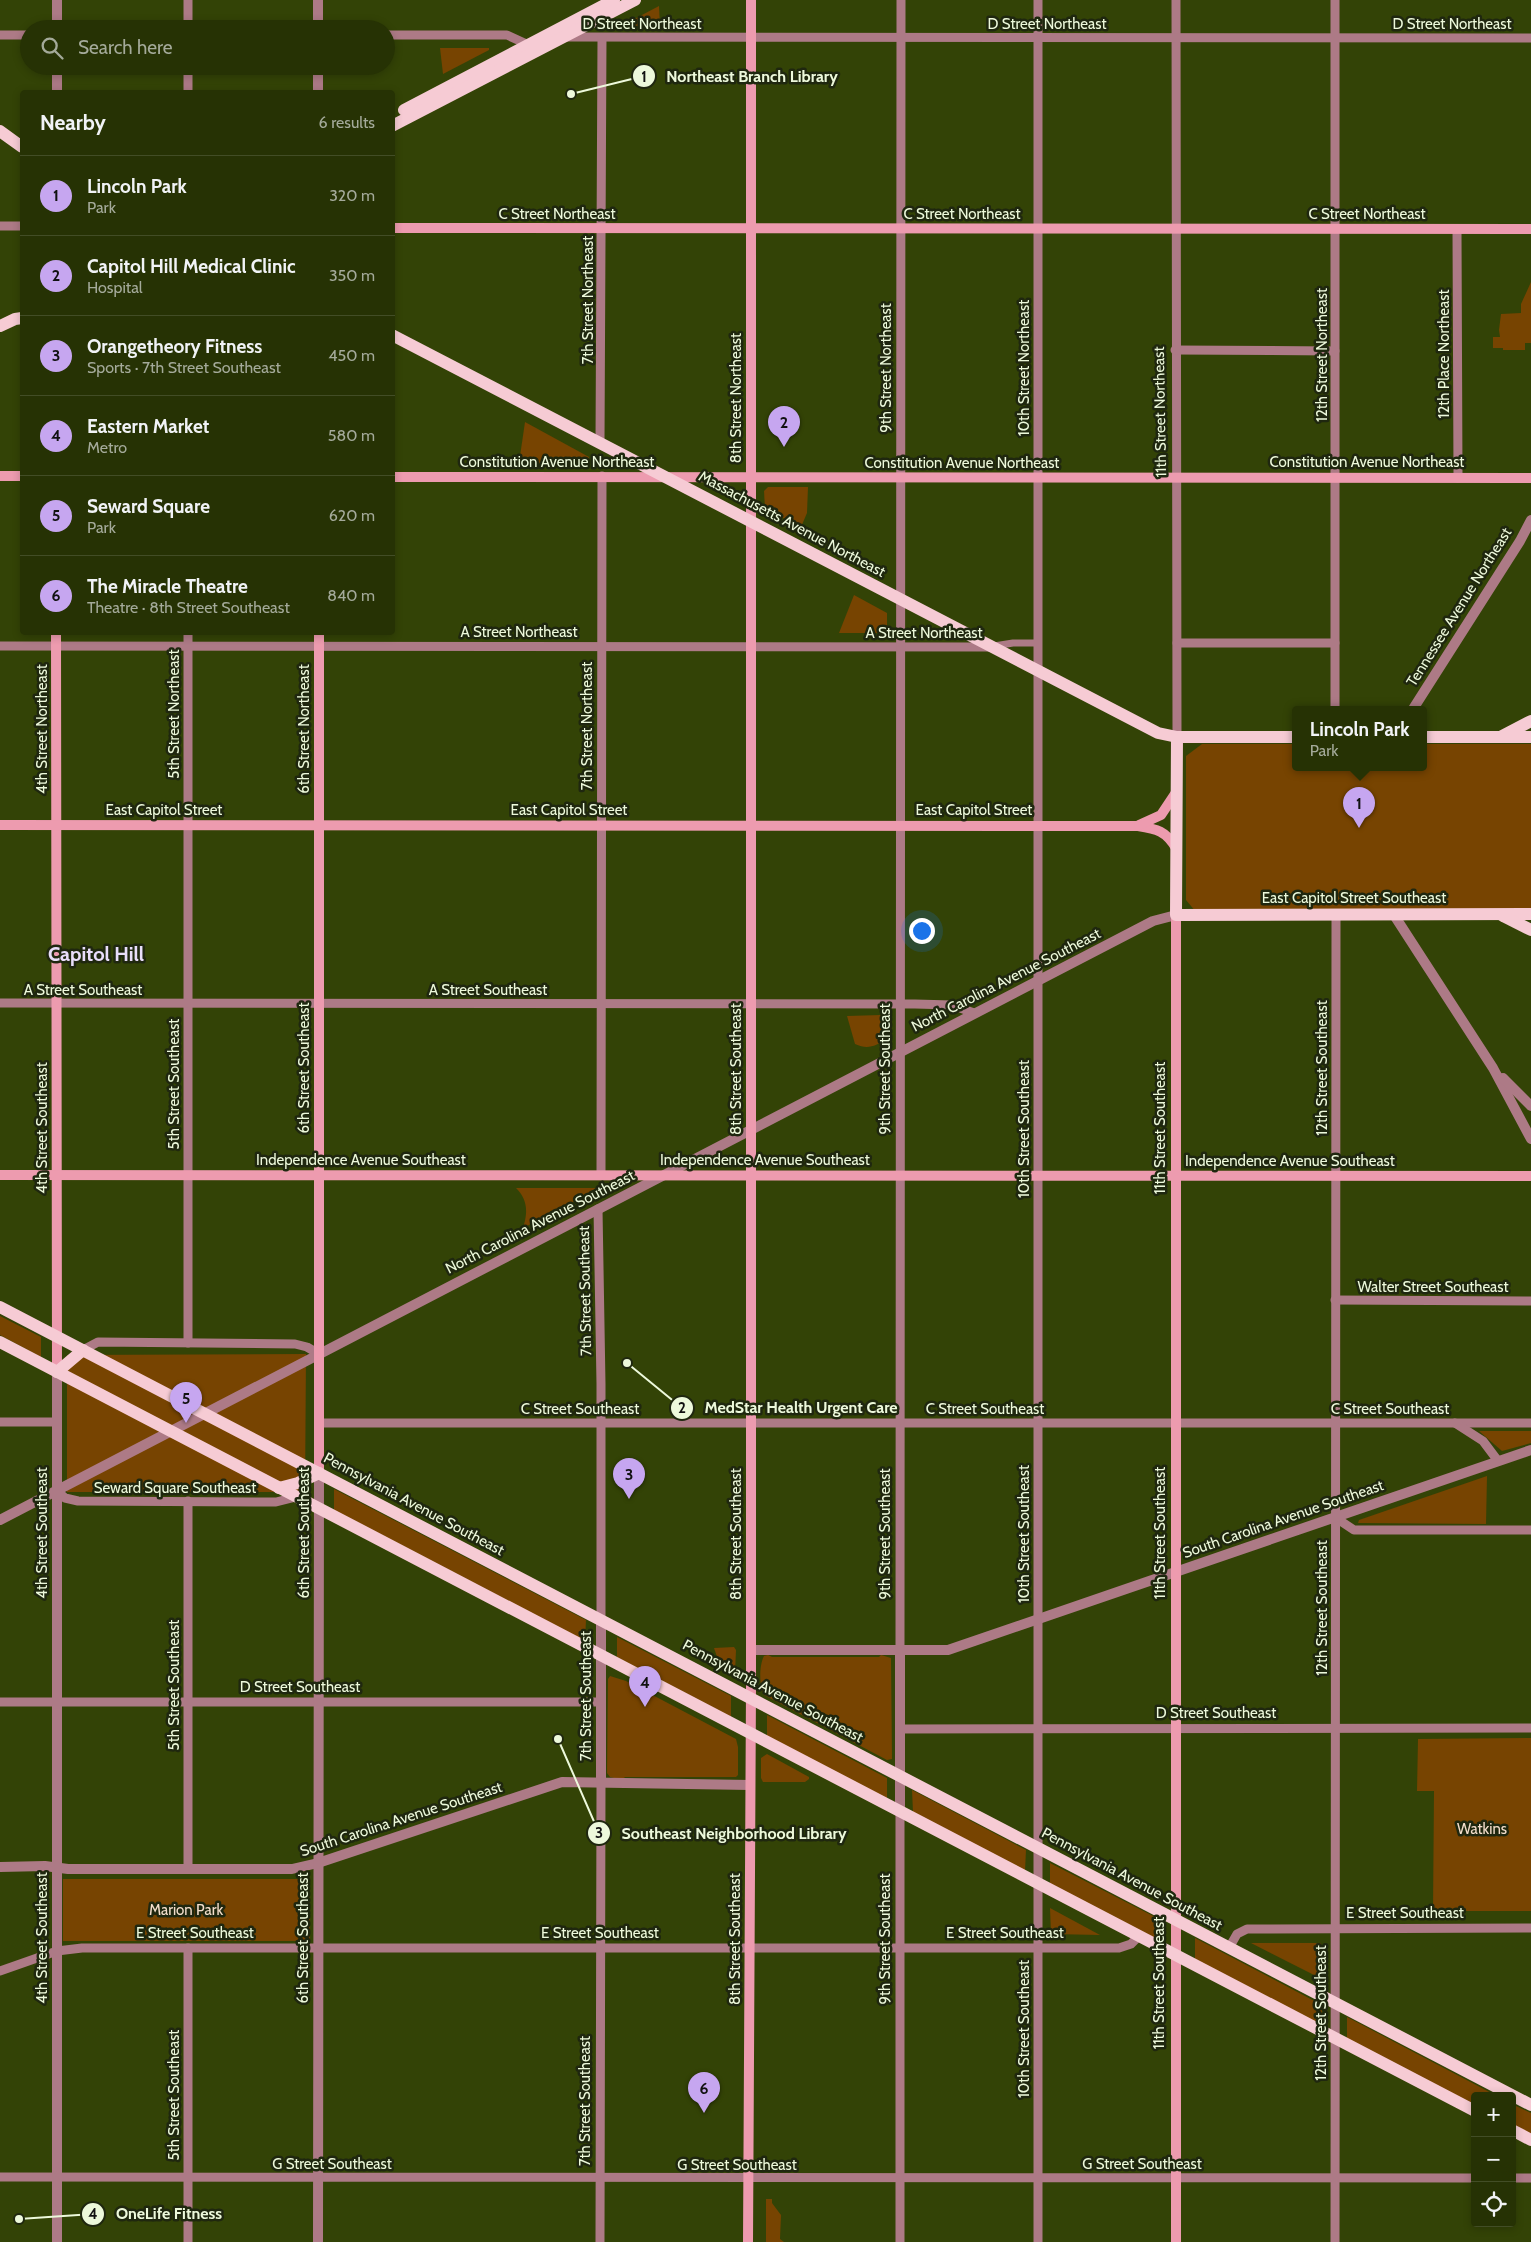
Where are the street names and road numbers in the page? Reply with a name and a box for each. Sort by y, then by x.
street label: D Street Northeast [583,15,701,33]
street label: D Street Northeast [988,15,1106,33]
street label: D Street Northeast [1393,15,1511,33]
street label: C Street Northeast [498,205,616,223]
street label: C Street Northeast [903,205,1021,223]
street label: C Street Northeast [1308,205,1426,223]
street label: 7th Street Northeast [579,236,597,364]
street label: 12th Street Northeast [1313,288,1331,422]
street label: 12th Place Northeast [1435,290,1453,418]
street label: 10th Street Northeast [1015,300,1033,436]
street label: 9th Street Northeast [877,303,895,433]
street label: 8th Street Northeast [727,333,745,463]
street label: 11th Street Northeast [1150,346,1170,478]
street label: Constitution Avenue Northeast [460,453,654,471]
street label: Constitution Avenue Northeast [1270,453,1464,471]
street label: Constitution Avenue Northeast [865,454,1059,472]
street label: Massachusetts Avenue Northeast [696,467,888,581]
street label: Tennessee Avenue Northeast [1403,524,1515,690]
street label: A Street Northeast [460,623,578,641]
street label: A Street Northeast [865,624,983,642]
street label: 5th Street Northeast [165,649,183,779]
street label: 7th Street Northeast [578,662,596,790]
street label: 4th Street Northeast [33,664,51,794]
street label: 6th Street Northeast [295,664,313,794]
street label: East Capitol Street [106,801,222,819]
street label: East Capitol Street [511,801,627,819]
street label: East Capitol Street [916,801,1032,819]
street label: East Capitol Street Southeast [1262,889,1446,907]
street label: North Carolina Avenue Southeast [908,924,1104,1036]
street label: A Street Southeast [24,981,142,999]
street label: A Street Southeast [429,981,547,999]
street label: 12th Street Southeast [1313,1000,1331,1136]
street label: 6th Street Southeast [295,1002,313,1134]
street label: 8th Street Southeast [727,1003,745,1135]
street label: 9th Street Southeast [876,1003,894,1135]
street label: 5th Street Southeast [165,1019,183,1149]
street label: 10th Street Southeast [1015,1060,1033,1198]
street label: 4th Street Southeast [33,1062,51,1194]
street label: 11th Street Southeast [1151,1062,1169,1194]
street label: Independence Avenue Southeast [256,1151,466,1169]
street label: Independence Avenue Southeast [660,1151,870,1169]
street label: Independence Avenue Southeast [1185,1152,1395,1170]
street label: North Carolina Avenue Southeast [442,1166,638,1278]
street label: 7th Street Southeast [575,1226,595,1356]
street label: Walter Street Southeast [1357,1278,1509,1296]
street label: C Street Southeast [521,1400,639,1418]
street label: C Street Southeast [926,1400,1044,1418]
street label: C Street Southeast [1331,1400,1449,1418]
street label: Pennsylvania Avenue Southeast [321,1449,507,1559]
street label: 10th Street Southeast [1015,1465,1033,1603]
street label: 4th Street Southeast [33,1467,51,1599]
street label: 6th Street Southeast [295,1467,313,1599]
street label: 11th Street Southeast [1151,1467,1169,1599]
street label: 8th Street Southeast [727,1468,745,1600]
street label: 9th Street Southeast [876,1468,894,1600]
street label: South Carolina Avenue Southeast [1180,1476,1386,1562]
street label: Seward Square Southeast [94,1479,256,1497]
street label: 12th Street Southeast [1313,1540,1331,1676]
street label: 5th Street Southeast [165,1620,183,1750]
street label: 7th Street Southeast [577,1631,595,1761]
street label: Pennsylvania Avenue Southeast [680,1636,866,1746]
street label: D Street Southeast [240,1678,360,1696]
street label: D Street Southeast [1156,1704,1276,1722]
street label: South Carolina Avenue Southeast [298,1778,504,1860]
street label: Pennsylvania Avenue Southeast [1039,1824,1225,1934]
street label: 4th Street Southeast [33,1872,51,2004]
street label: 6th Street Southeast [294,1872,312,2004]
street label: 8th Street Southeast [726,1873,744,2005]
street label: 9th Street Southeast [876,1873,894,2005]
street label: E Street Southeast [1346,1904,1464,1922]
street label: 11th Street Southeast [1150,1917,1168,2049]
street label: E Street Southeast [136,1924,254,1942]
street label: E Street Southeast [541,1924,659,1942]
street label: E Street Southeast [946,1924,1064,1942]
street label: 12th Street Southeast [1312,1945,1330,2081]
street label: 10th Street Southeast [1015,1960,1033,2098]
street label: 5th Street Southeast [165,2030,183,2160]
street label: 7th Street Southeast [576,2036,594,2166]
street label: G Street Southeast [272,2155,392,2173]
street label: G Street Southeast [1082,2155,1202,2173]
street label: G Street Southeast [677,2156,797,2174]

